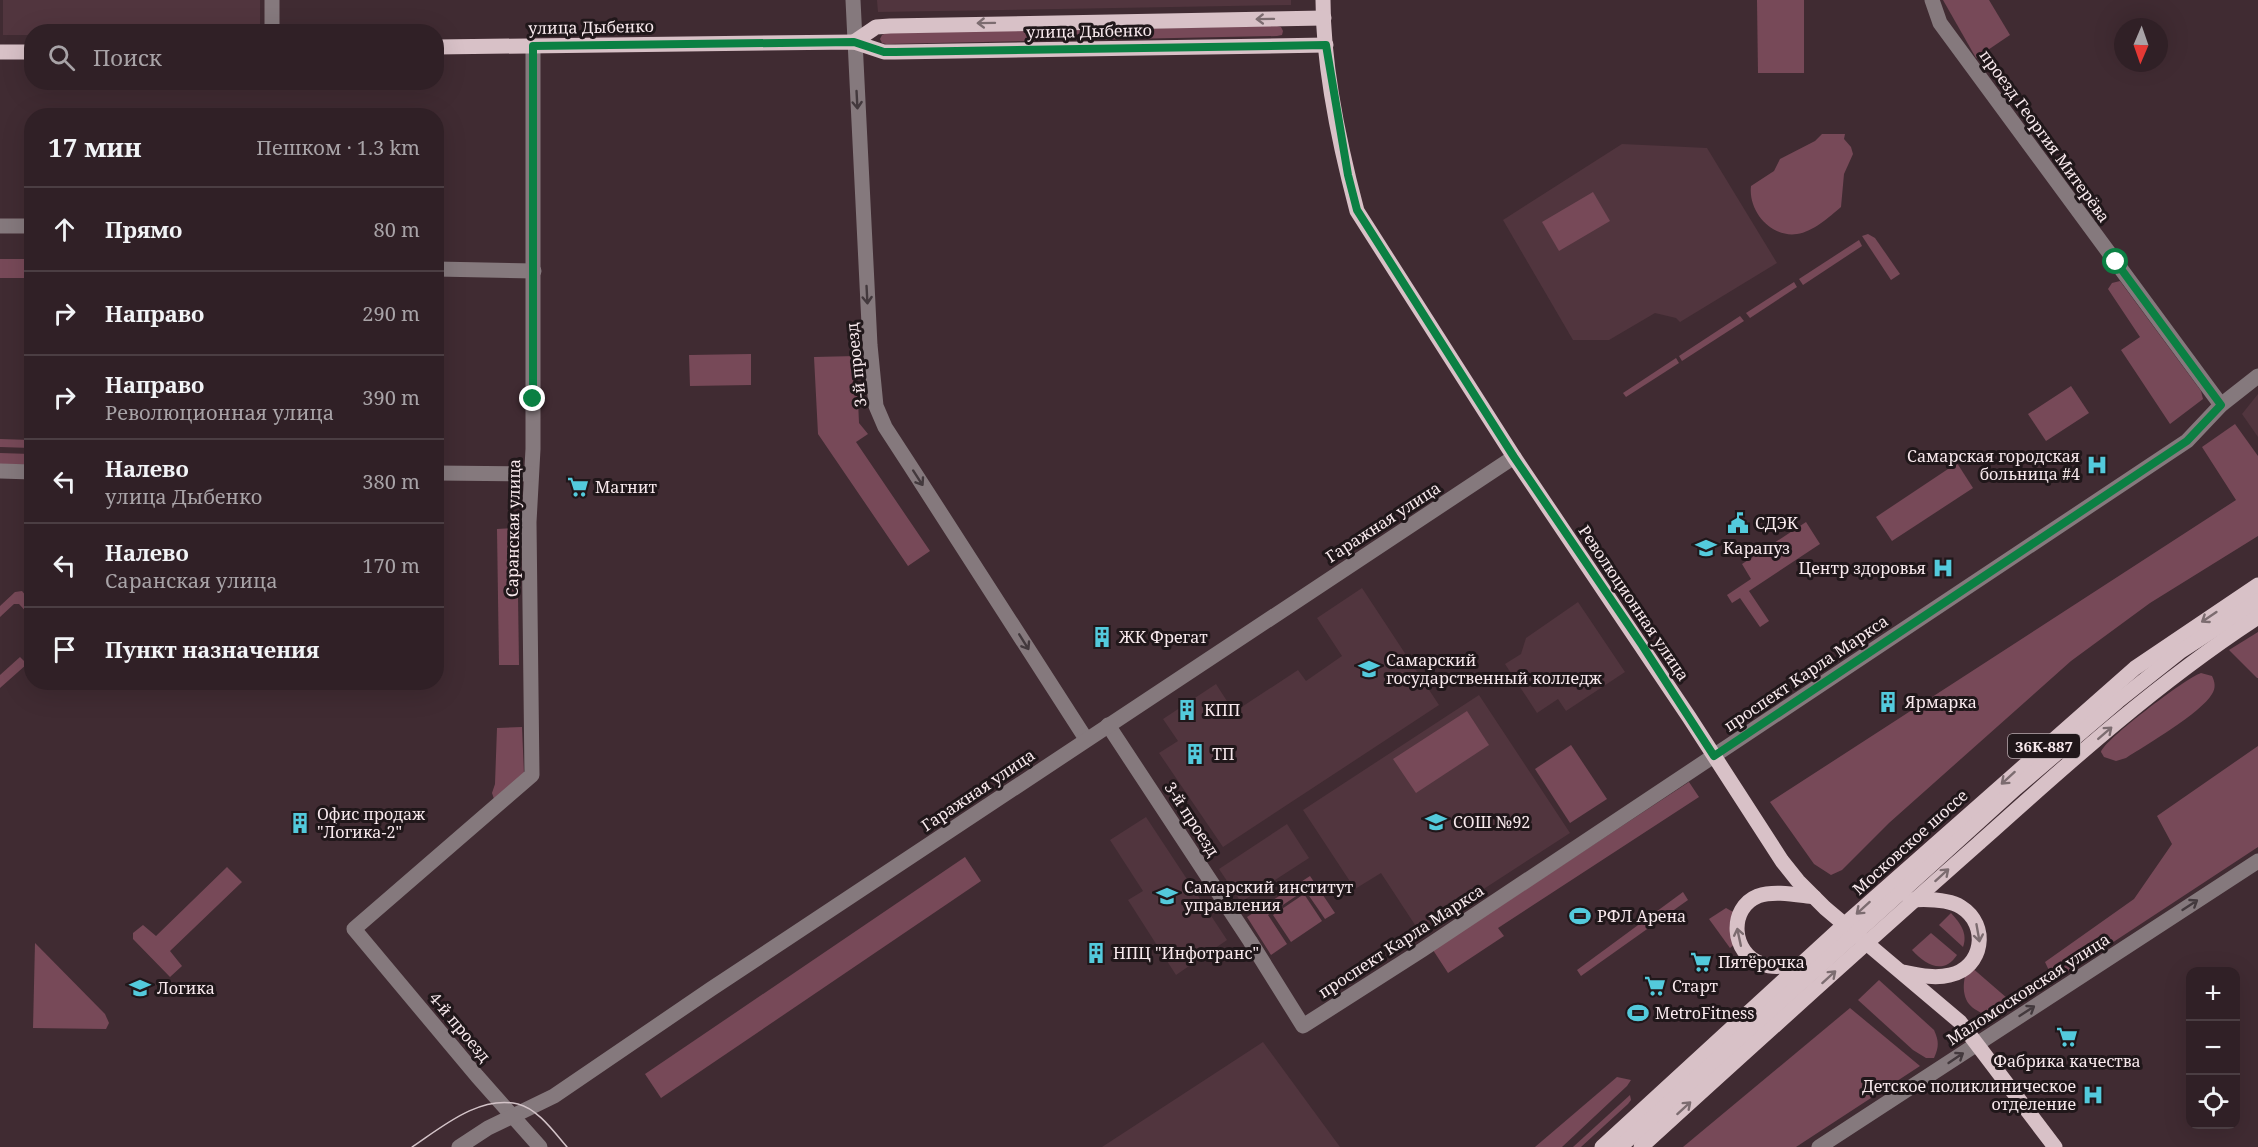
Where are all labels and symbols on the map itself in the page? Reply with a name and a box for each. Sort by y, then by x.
one-way arrow [1256,13,1276,25]
street label: улица Дыбенко [528,15,654,39]
one-way arrow [977,18,997,29]
north arrow [2114,18,2168,72]
street label: улица Дыбенко [1026,19,1152,43]
street label: проезд Георгия Митерёва [1975,45,2115,227]
one-way arrow [852,90,863,110]
route start [2102,248,2128,274]
one-way arrow [862,285,873,304]
street label: 3-й проезд [841,322,871,408]
route end [519,385,545,411]
place label: Самарская городская больница #4 [1907,445,2080,485]
hospital icon: Самарская городская больница #4 [2085,453,2109,477]
street label: Саранская улица [501,459,525,597]
one-way arrow [912,470,924,486]
supermarket icon: Магнит [566,475,590,499]
place label: Магнит [595,476,658,498]
street label: Гаражная улица [1321,477,1445,567]
public building icon: СДЭК [1726,511,1750,535]
place label: СДЭК [1755,512,1799,534]
street label: Революционная улица [1574,521,1694,685]
school or university icon: Карапуз [1694,536,1718,560]
place label: Карапуз [1723,537,1790,559]
hospital icon: Центр здоровья [1931,556,1955,580]
place label: Центр здоровья [1799,557,1926,579]
street label: проспект Карла Маркса [1720,610,1892,736]
one-way arrow [2201,611,2218,623]
building icon: ЖК Фрегат [1090,625,1114,649]
place label: ЖК Фрегат [1118,626,1208,648]
one-way arrow [1018,633,1030,650]
place label: Самарский государственный колледж [1386,649,1602,689]
school or university icon: Самарский государственный колледж [1357,657,1381,681]
building icon: Ярмарка [1876,690,1900,714]
place label: Ярмарка [1904,691,1977,713]
building icon: КПП [1175,698,1199,722]
place label: КПП [1204,699,1240,721]
one-way arrow [2097,727,2113,740]
road number: 36К-887 [2008,734,2080,758]
building icon: ТП [1183,742,1207,766]
place label: ТП [1212,743,1235,765]
street label: Гаражная улица [917,744,1039,836]
one-way arrow [2001,771,2016,785]
street label: 3-й проезд [1160,777,1224,861]
street label: Московское шоссе [1848,784,1972,900]
place label: Офис продаж "Логика-2" [317,803,425,843]
school or university icon: СОШ №92 [1424,810,1448,834]
building icon: Офис продаж "Логика-2" [288,811,312,835]
place label: СОШ №92 [1453,811,1530,833]
one-way arrow [1934,868,1949,882]
place label: Самарский институт управления [1184,876,1354,916]
street label: проспект Карла Маркса [1314,879,1488,1003]
school or university icon: Самарский институт управления [1155,884,1179,908]
one-way arrow [2182,899,2198,911]
one-way arrow [1856,901,1871,915]
sports icon: РФЛ Арена [1568,904,1592,928]
place label: РФЛ Арена [1597,905,1686,927]
one-way arrow [1972,922,1983,942]
one-way arrow [1733,928,1744,947]
street label: Маломосковская улица [1942,928,2114,1050]
building icon: НПЦ "Инфотранс" [1084,941,1108,965]
place label: НПЦ "Инфотранс" [1113,942,1259,964]
supermarket icon: Пятёрочка [1689,950,1713,974]
place label: Пятёрочка [1718,951,1805,973]
one-way arrow [1821,970,1836,984]
supermarket icon: Старт [1643,974,1667,998]
place label: Старт [1672,975,1719,997]
school or university icon: Логика [128,976,152,1000]
place label: Логика [157,977,215,999]
street label: 4-й проезд [424,987,496,1067]
sports icon: MetroFitness [1626,1001,1650,1025]
place label: MetroFitness [1655,1002,1754,1024]
one-way arrow [2018,1005,2035,1017]
supermarket icon: Фабрика качества [2055,1025,2079,1049]
place label: Фабрика качества [1993,1050,2141,1072]
one-way arrow [1947,1052,1963,1064]
place label: Детское поликлиническое отделение [1862,1075,2076,1115]
hospital icon: Детское поликлиническое отделение [2081,1083,2105,1107]
one-way arrow [1677,1101,1692,1115]

